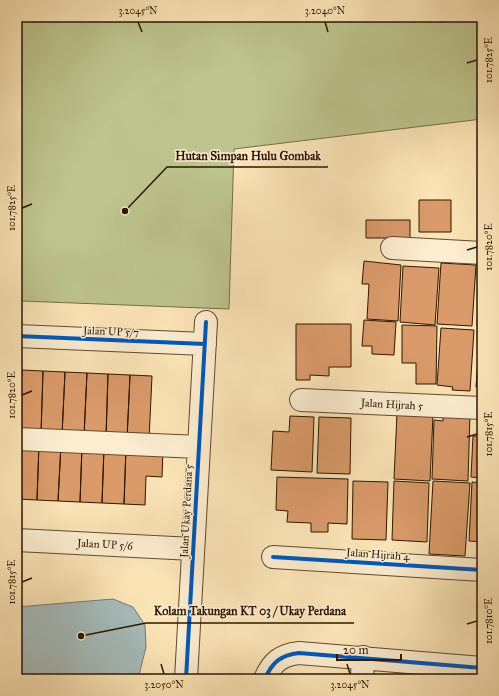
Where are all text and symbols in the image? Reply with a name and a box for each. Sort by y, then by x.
text: 3.2045°N [118,5,158,17]
text: 3.2040°N [305,5,346,17]
text: 101.7825°E [483,37,495,83]
callout: Hutan Simpan Hulu Gombak [167,143,328,167]
text: Hutan Simpan Hulu Gombak [175,149,321,164]
text: 101.7825°E [6,185,18,231]
text: 101.7820°E [483,223,495,271]
street label: Jalan UP 5/7 [82,324,139,340]
text: 101.7820°E [6,371,18,419]
street label: Jalan Hijrah 5 [359,396,423,414]
text: 101.7815°E [483,411,495,457]
street label: Jalan Ukay Perdana 5 [178,464,196,559]
street label: Jalan UP 5/6 [76,536,133,553]
street label: Jalan Hijrah 4 [345,546,411,564]
text: 101.7815°E [6,559,18,605]
text: 101.7810°E [483,598,495,644]
callout: Kolam Takungan KT 03 / Ukay Perdana [146,599,354,623]
text: Kolam Takungan KT 03 / Ukay Perdana [154,604,347,619]
scale bar [337,636,401,662]
text: 20 m [343,643,369,657]
text: 3.2050°N [144,679,184,691]
text: 3.2045°N [330,679,370,691]

